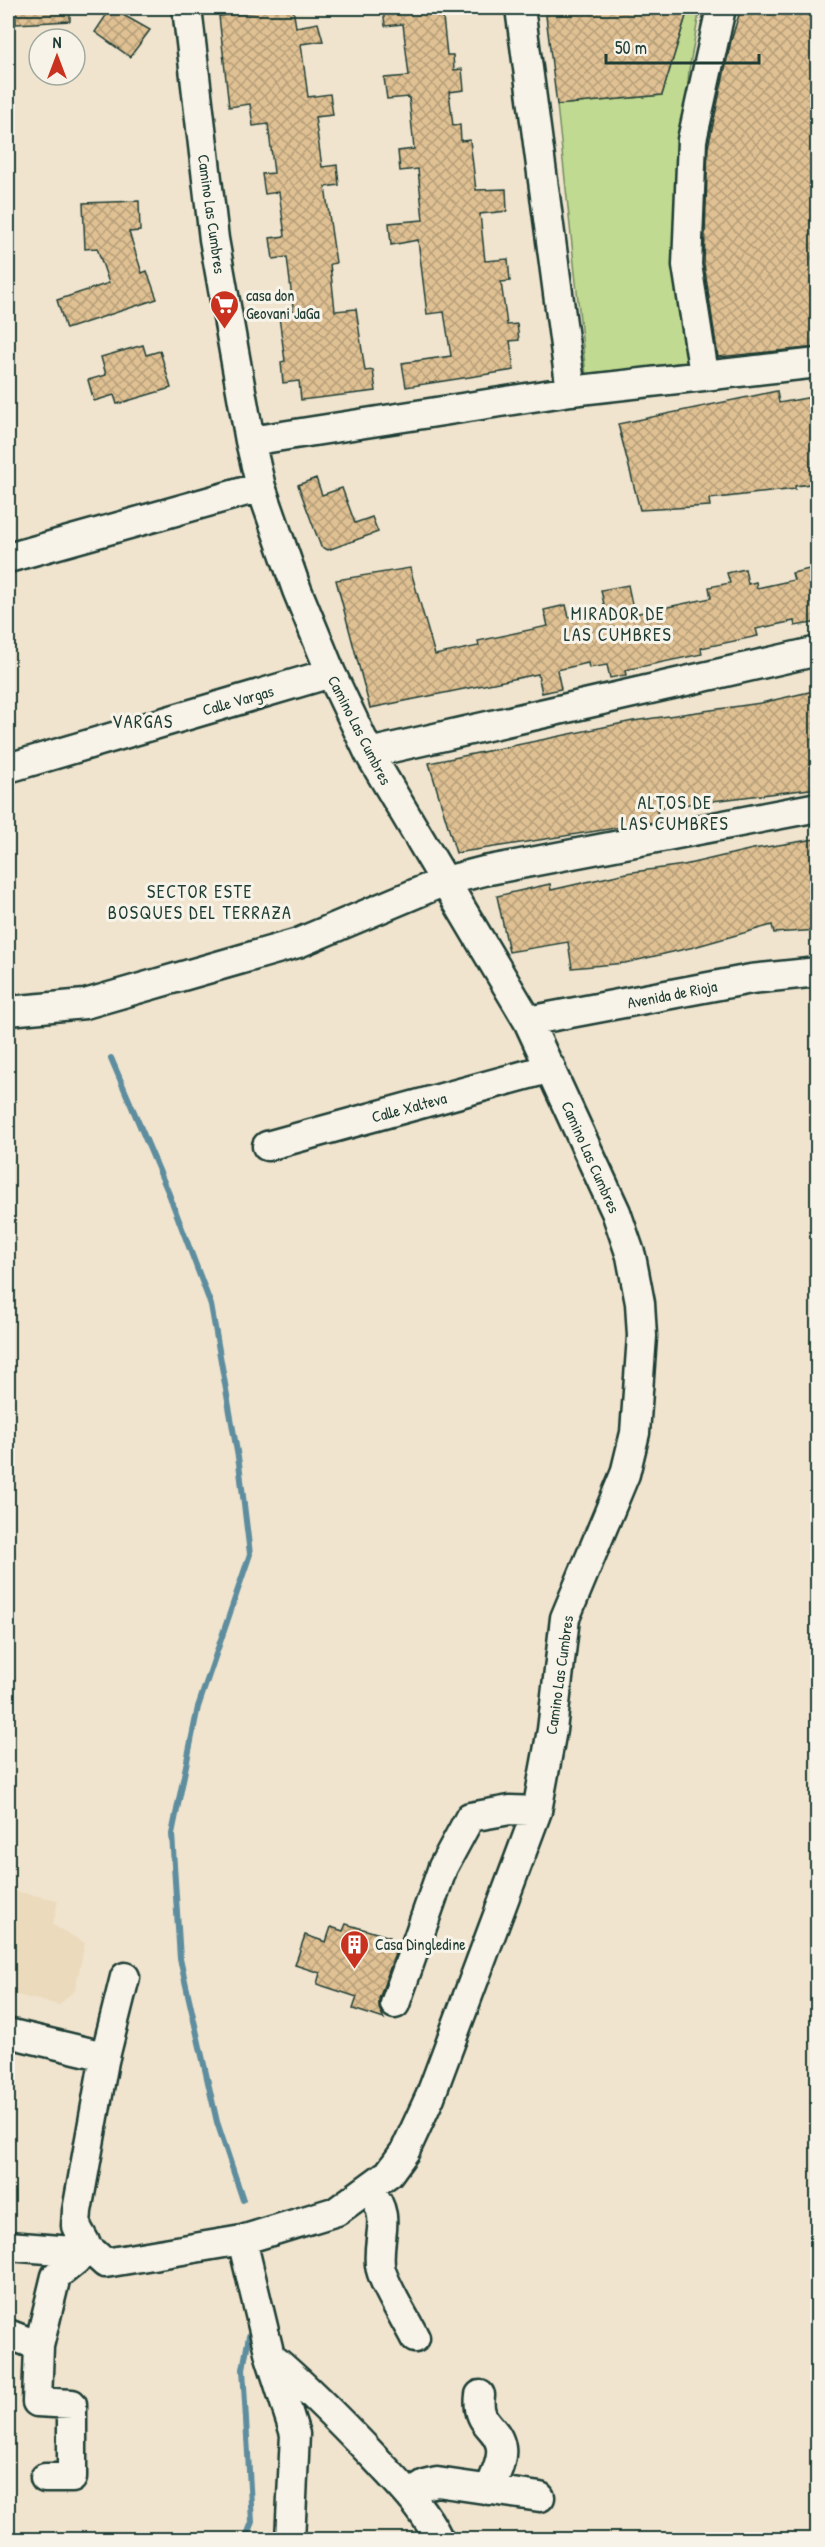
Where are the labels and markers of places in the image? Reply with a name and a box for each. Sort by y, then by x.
place label: casa don Geovani JaGa [246,284,320,324]
supermarket icon: casa don Geovani JaGa [209,288,241,330]
building icon: Casa Dingledine [338,1928,370,1970]
place label: Casa Dingledine [375,1933,466,1955]

